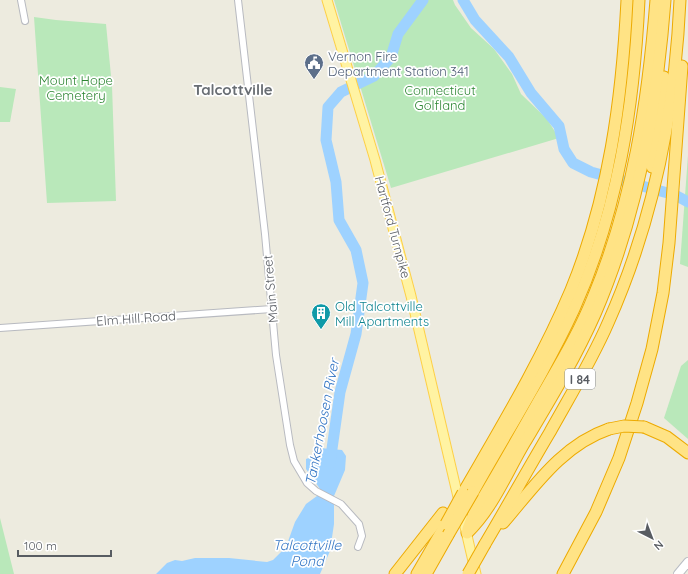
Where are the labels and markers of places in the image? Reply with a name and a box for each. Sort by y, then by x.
place label: Vernon Fire Department Station 341 [328,48,469,79]
public building icon: Vernon Fire Department Station 341 [303,52,325,80]
place label: Old Talcottville Mill Apartments [335,298,429,329]
building icon: Old Talcottville Mill Apartments [310,302,332,330]

